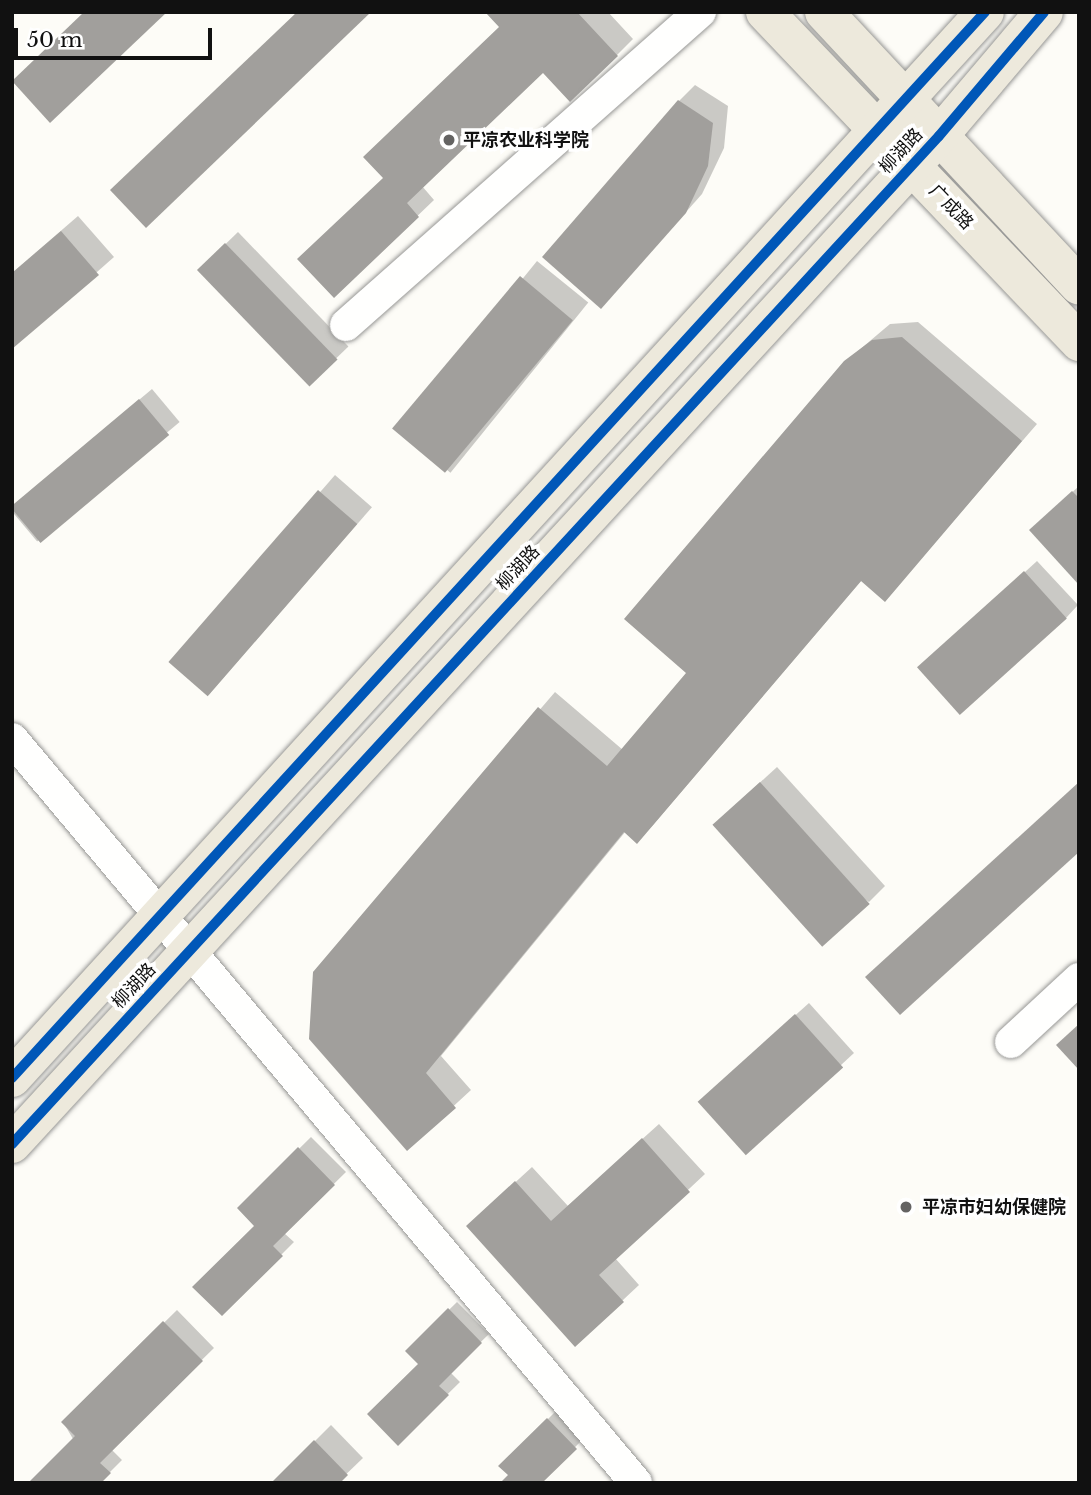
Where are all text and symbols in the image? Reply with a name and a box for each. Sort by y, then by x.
scale bar [18,14,215,58]
text: 50 m [27,27,82,53]
street label: 柳湖路 [875,124,927,178]
place label: 平凉农业科学院 [463,129,589,151]
marker: 平凉农业科学院 [441,132,457,148]
street label: 广成路 [924,180,978,234]
street label: 柳湖路 [492,541,544,595]
street label: 柳湖路 [108,959,160,1013]
place label: 平凉市妇幼保健院 [922,1196,1066,1218]
marker: 平凉市妇幼保健院 [896,1197,916,1217]

